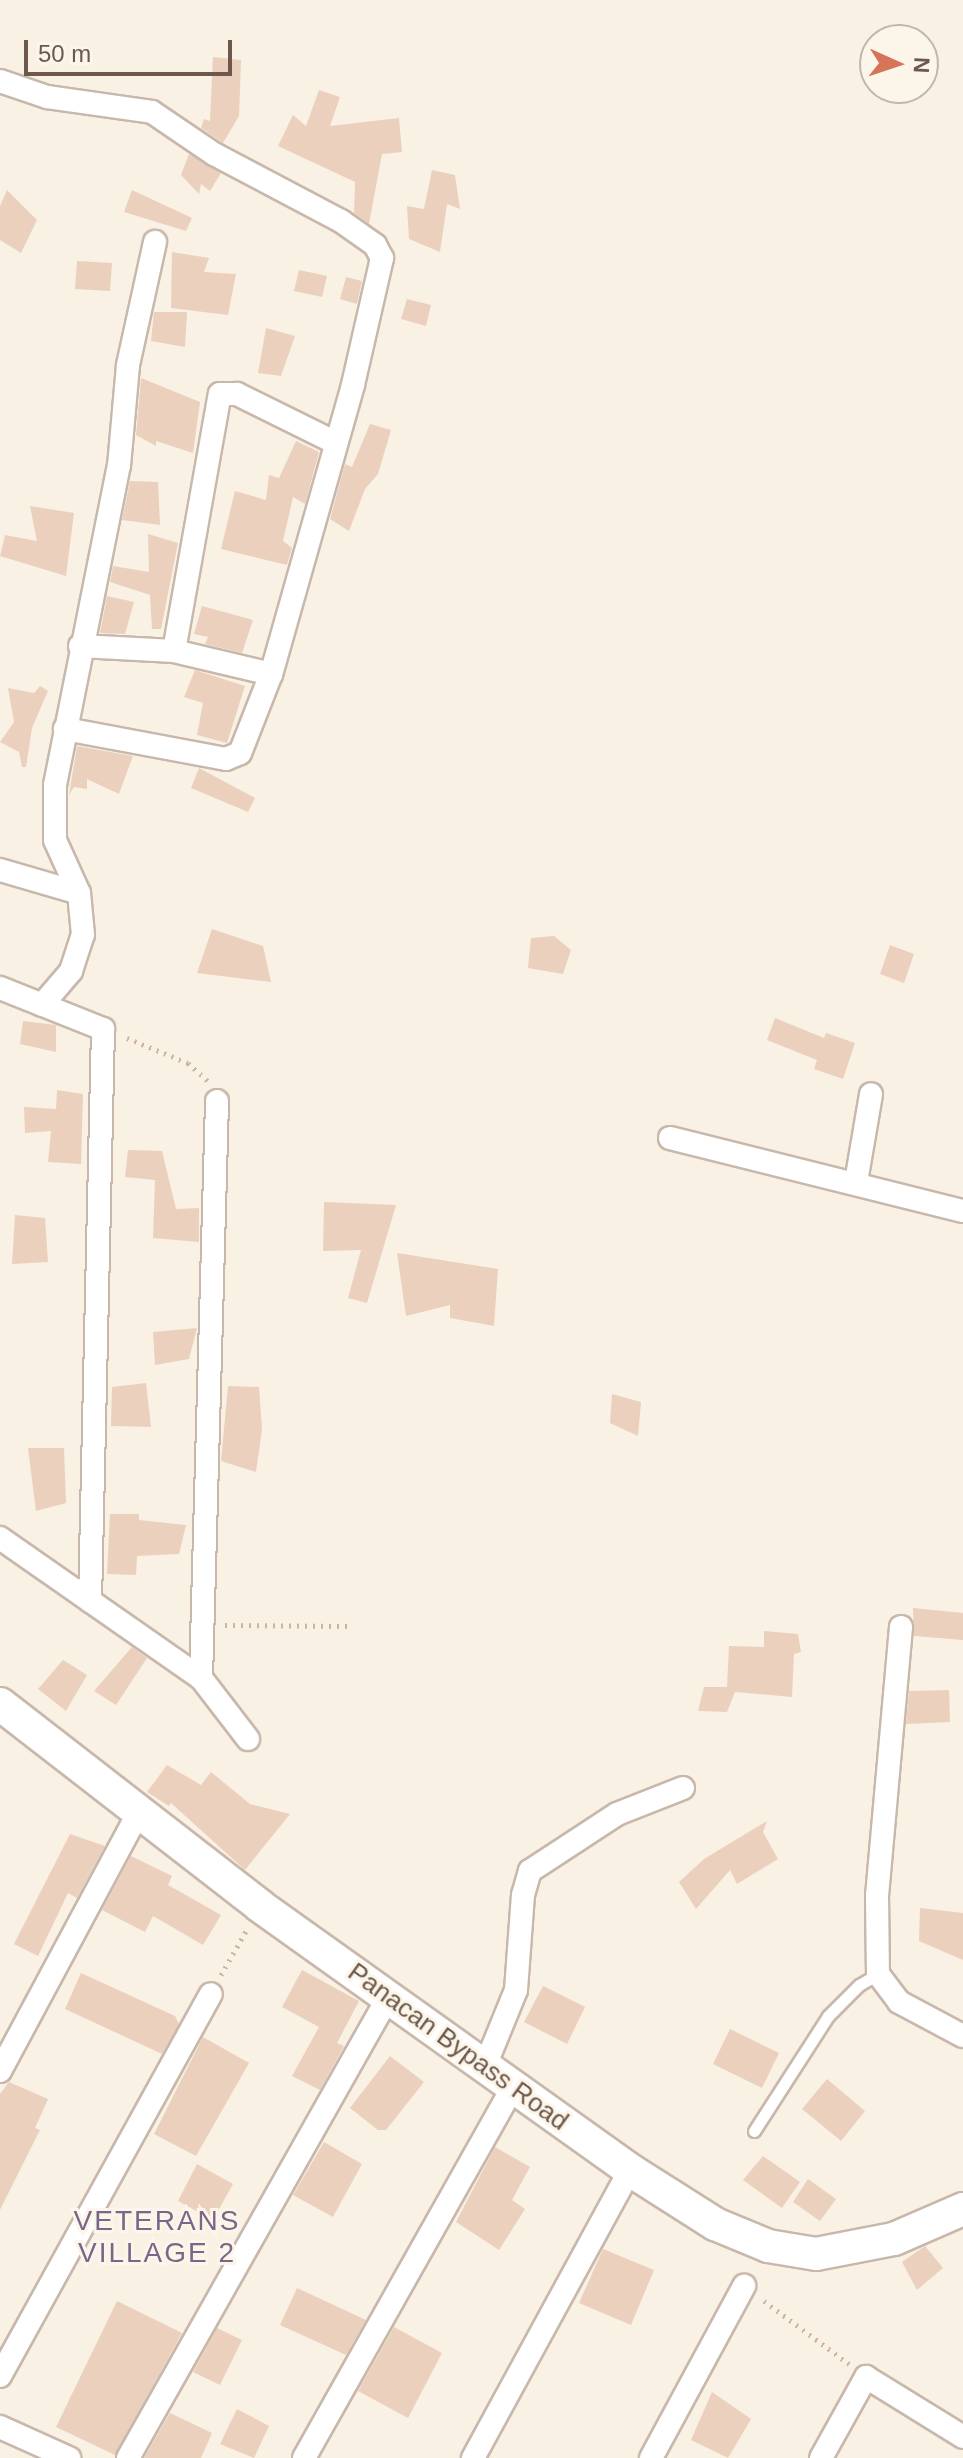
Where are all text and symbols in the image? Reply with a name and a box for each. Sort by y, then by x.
scale bar [28,24,236,74]
north arrow [859,24,939,104]
text: 50 m [38,40,91,67]
text: N [909,57,934,74]
street label: Panacan Bypass Road [342,1957,574,2137]
district label: VETERANS VILLAGE 2 [74,2204,240,2270]

